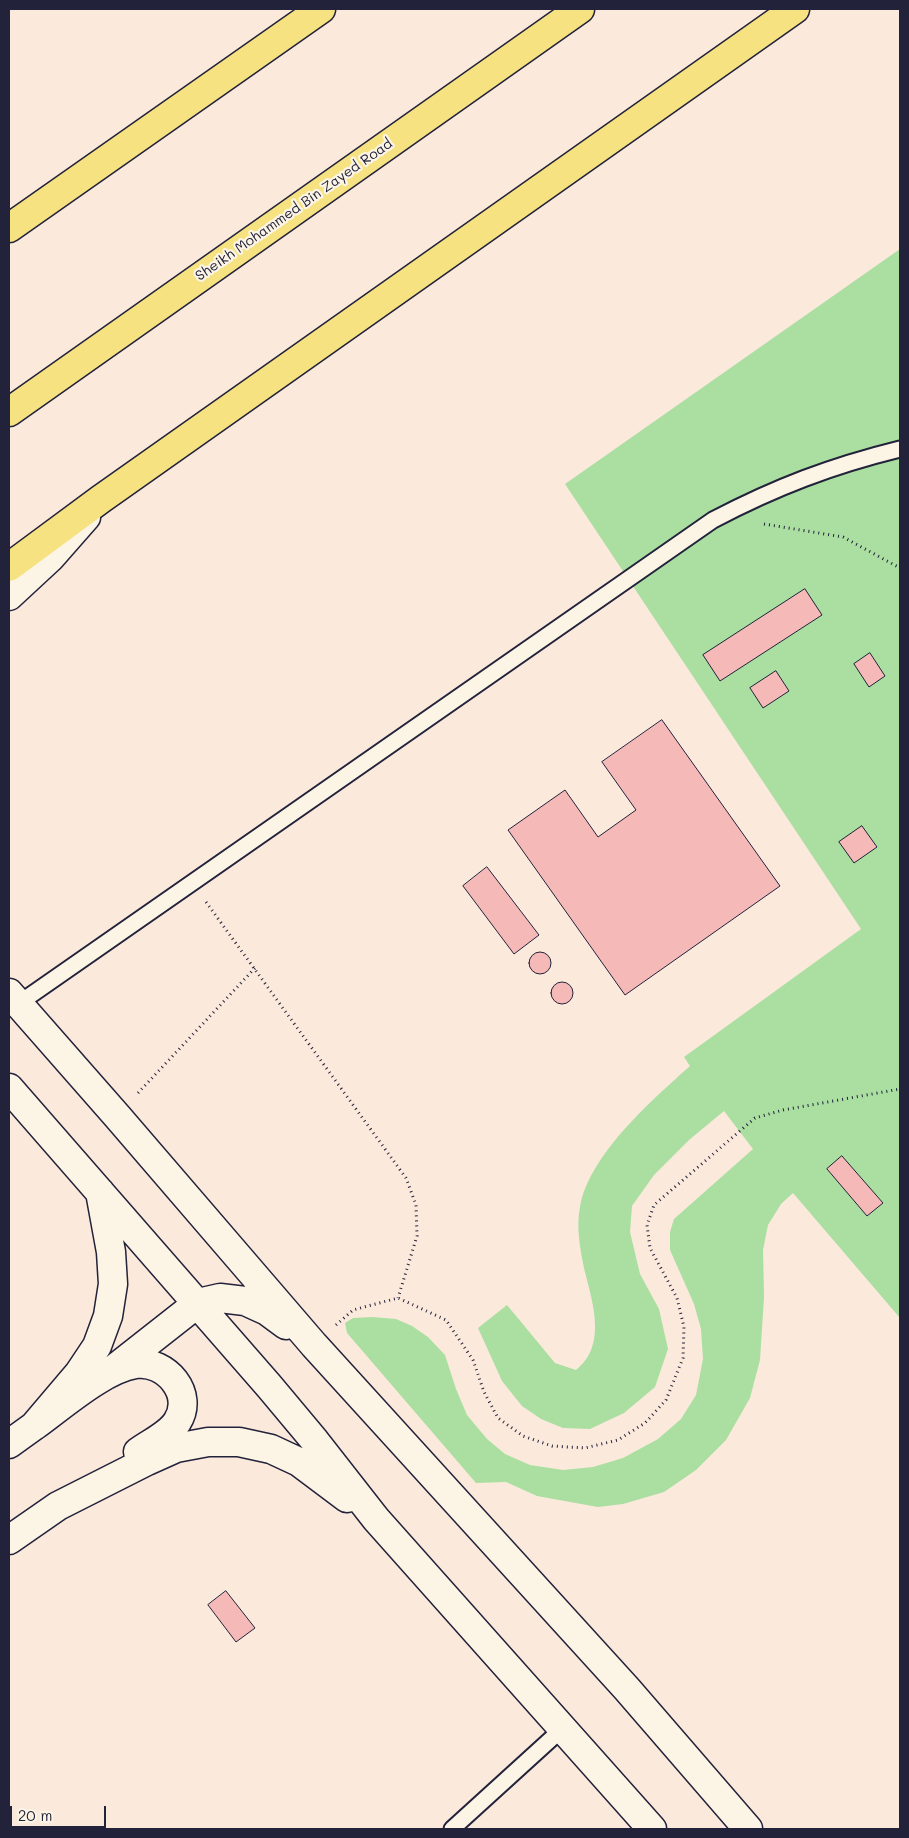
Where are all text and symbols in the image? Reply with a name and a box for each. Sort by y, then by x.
street label: Sheikh Mohammed Bin Zayed Road [192,135,396,285]
scale bar [12,1796,109,1828]
text: 20 m [18,1805,52,1825]

